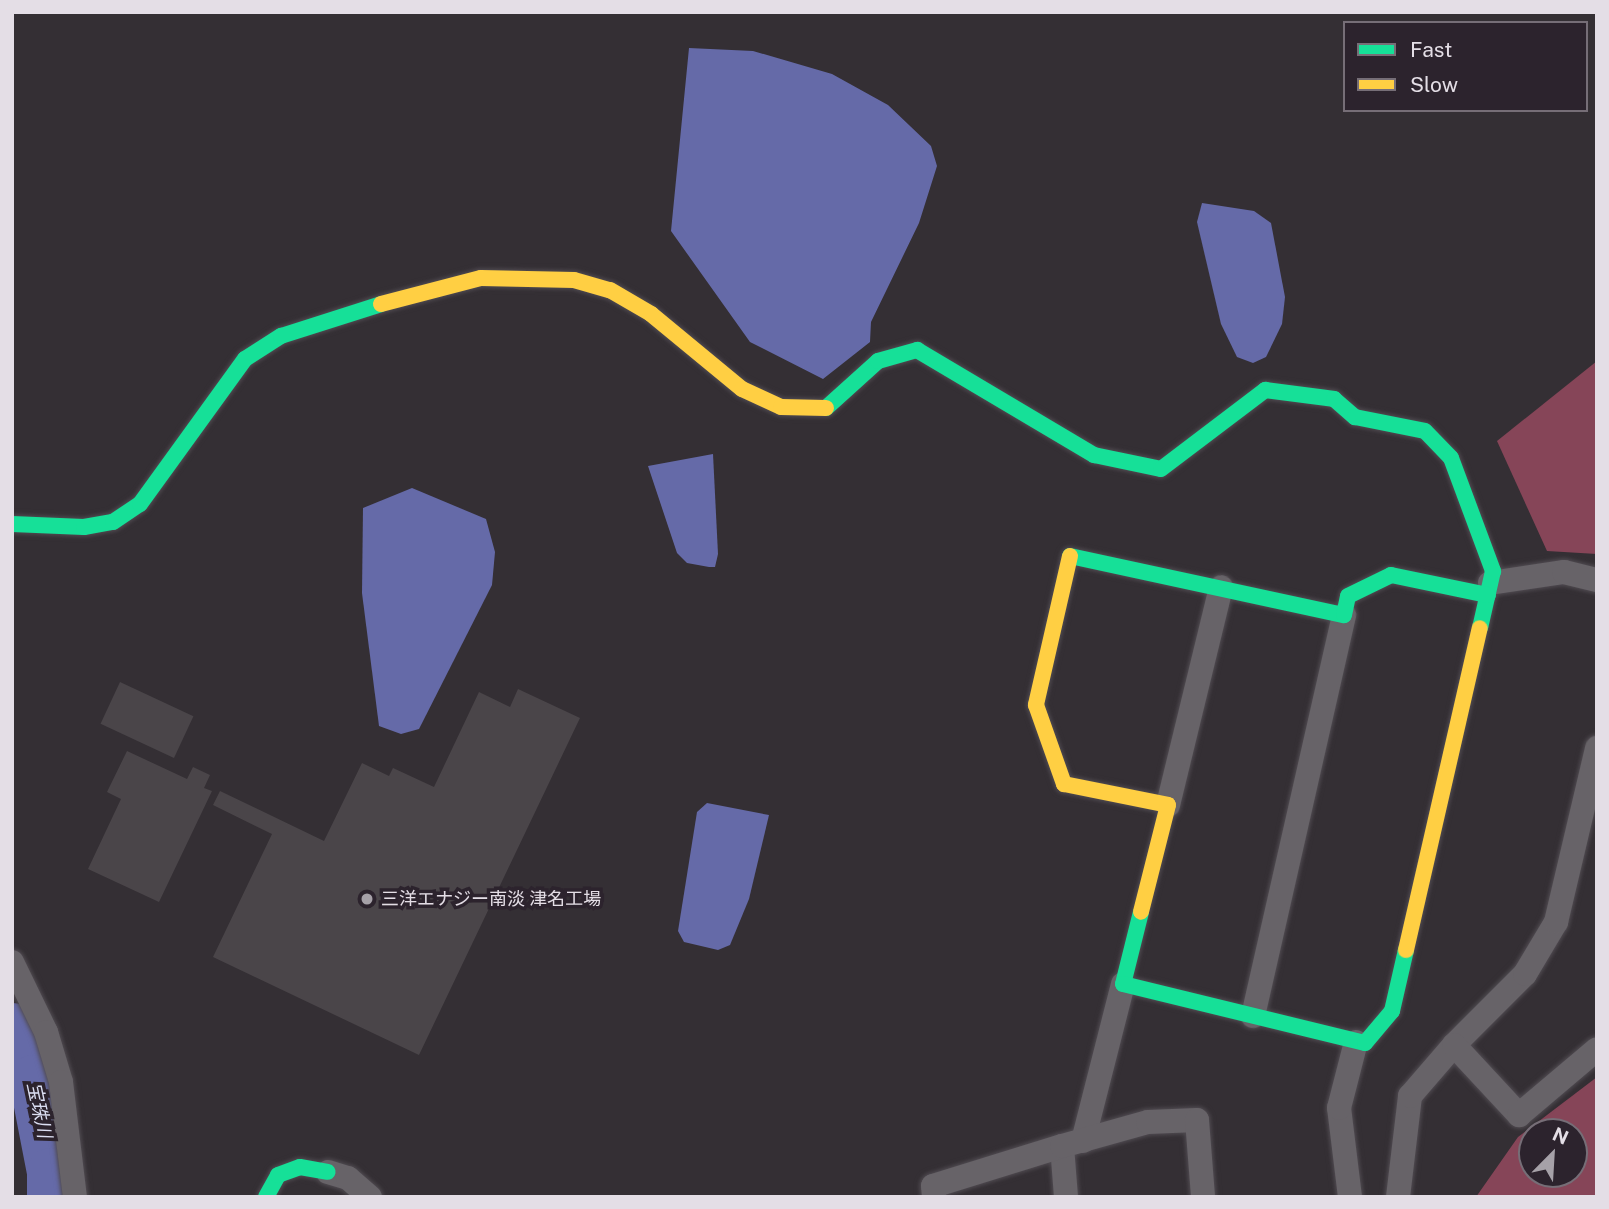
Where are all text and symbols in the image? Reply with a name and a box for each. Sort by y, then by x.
legend [1343,21,1588,112]
text: Fast [1410,37,1452,62]
text: Slow [1410,72,1458,97]
place label: 三洋エナジー南淡 津名工場 [381,888,601,910]
marker: 三洋エナジー南淡 津名工場 [359,891,375,907]
water label: 宝珠川 [22,1080,56,1140]
north arrow [1518,1118,1588,1188]
text: N [1549,1123,1572,1149]

